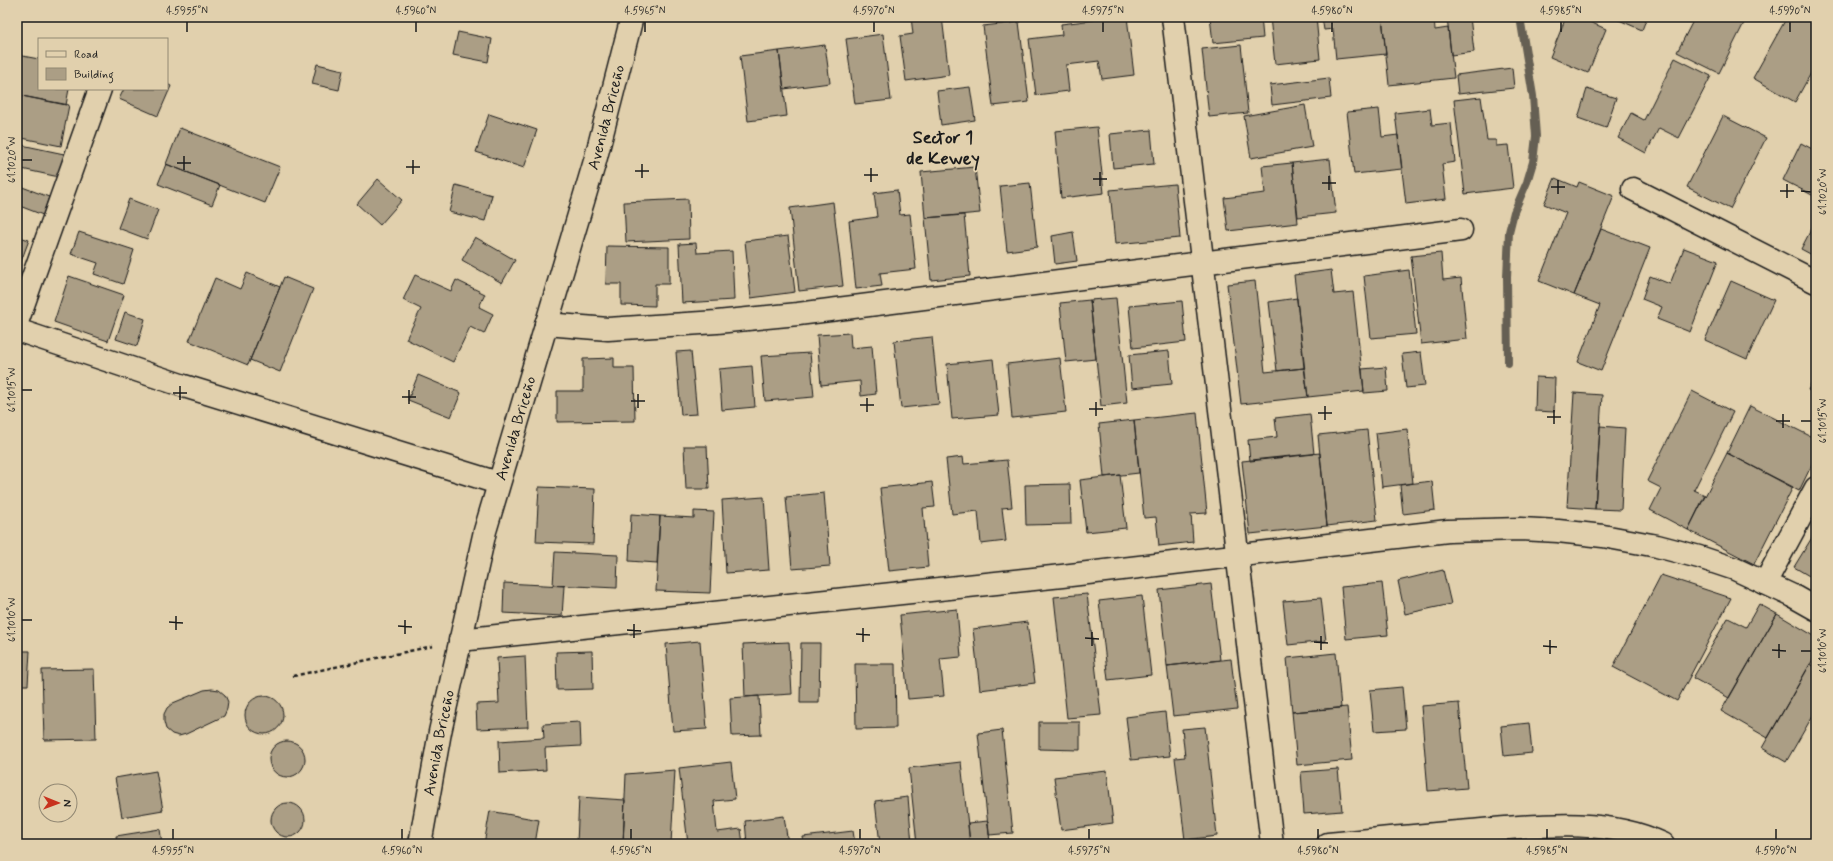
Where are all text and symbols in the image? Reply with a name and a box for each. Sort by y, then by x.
text: 4.5955°N [166,4,208,18]
text: 4.5960°N [396,4,437,18]
text: 4.5965°N [625,4,666,18]
text: 4.5970°N [853,4,895,18]
text: 4.5975°N [1082,4,1124,18]
text: 4.5980°N [1311,4,1353,18]
text: 4.5985°N [1540,4,1582,18]
text: 4.5990°N [1769,4,1811,18]
legend [38,38,168,90]
text: Road [74,47,98,63]
street label: Avenida Briceño [582,62,630,172]
text: Building [74,67,114,84]
district label: Sector 1 de Kewey [906,126,980,171]
text: 61.1020°W [5,137,19,183]
text: 61.1020°W [1816,169,1830,215]
text: 61.1015°W [5,368,19,412]
street label: Avenida Briceño [490,373,541,483]
text: 61.1015°W [1816,399,1830,443]
text: 61.1010°W [5,598,19,642]
text: 61.1010°W [1816,629,1830,673]
street label: Avenida Briceño [418,688,460,797]
north arrow [38,783,78,823]
text: N [60,799,74,807]
text: 4.5955°N [152,844,194,858]
text: 4.5960°N [382,844,423,858]
text: 4.5965°N [611,844,652,858]
text: 4.5970°N [839,844,881,858]
text: 4.5975°N [1068,844,1110,858]
text: 4.5980°N [1297,844,1339,858]
text: 4.5985°N [1526,844,1568,858]
text: 4.5990°N [1755,844,1797,858]

